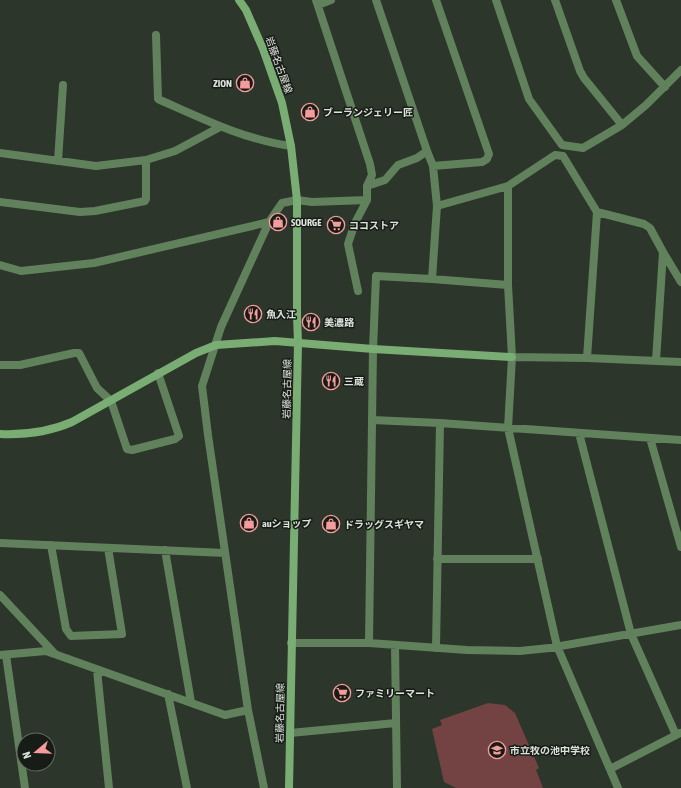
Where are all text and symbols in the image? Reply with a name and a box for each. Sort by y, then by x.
street label: 岩藤名古屋線 [264,35,294,95]
shop icon: ZION [235,73,255,93]
place label: ZION [213,78,232,89]
shop icon: ブーランジェリー匠 [300,102,320,122]
place label: ブーランジェリー匠 [323,107,413,118]
shop icon: SOURGE [268,212,288,232]
supermarket icon: ココストア [326,215,346,235]
place label: SOURGE [291,217,322,228]
place label: ココストア [349,220,399,231]
restaurant icon: 魚入江 [243,304,263,324]
place label: 魚入江 [266,309,296,320]
restaurant icon: 美濃路 [301,312,321,332]
place label: 美濃路 [324,317,355,328]
street label: 岩藤名古屋線 [281,359,293,419]
restaurant icon: 三蔵 [321,371,341,391]
place label: 三蔵 [344,376,364,387]
shop icon: auショップ [239,513,259,533]
shop icon: ドラッグスギヤマ [321,514,341,534]
place label: auショップ [262,518,311,529]
place label: ドラッグスギヤマ [344,519,424,530]
street label: 岩藤名古屋線 [274,683,286,743]
supermarket icon: ファミリーマート [332,683,352,703]
place label: ファミリーマート [355,688,435,699]
north arrow [16,732,56,772]
school or university icon: 市立牧の池中学校 [487,740,507,760]
place label: 市立牧の池中学校 [510,745,590,756]
text: N [20,750,33,760]

